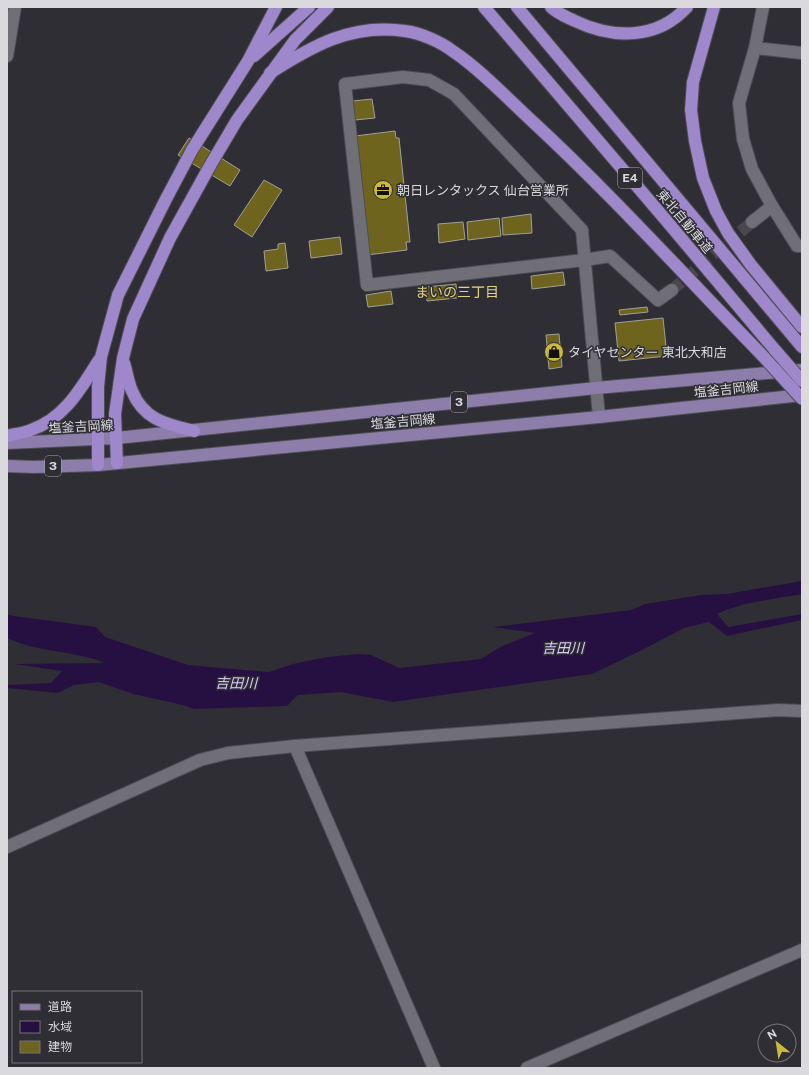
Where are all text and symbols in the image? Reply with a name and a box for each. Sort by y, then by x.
road number: E4 [618,168,642,188]
office icon: 朝日レンタックス 仙台営業所 [372,179,394,201]
place label: 朝日レンタックス 仙台営業所 [397,183,569,198]
street label: 東北自動車道 [654,187,715,256]
district label: まいの三丁目 [415,284,499,300]
shop icon: タイヤセンター 東北大和店 [543,341,565,363]
place label: タイヤセンター 東北大和店 [568,345,727,360]
street label: 塩釜吉岡線 [693,379,759,400]
road number: 3 [451,392,467,412]
street label: 塩釜吉岡線 [370,411,436,432]
street label: 塩釜吉岡線 [48,417,114,436]
road number: 3 [45,456,61,476]
water label: 吉田川 [542,640,586,656]
water label: 吉田川 [215,675,259,691]
legend [12,991,142,1063]
text: 道路 [48,1000,72,1014]
text: 水域 [48,1020,72,1034]
north arrow [757,1023,797,1063]
text: N [765,1027,779,1042]
text: 建物 [48,1040,72,1054]

